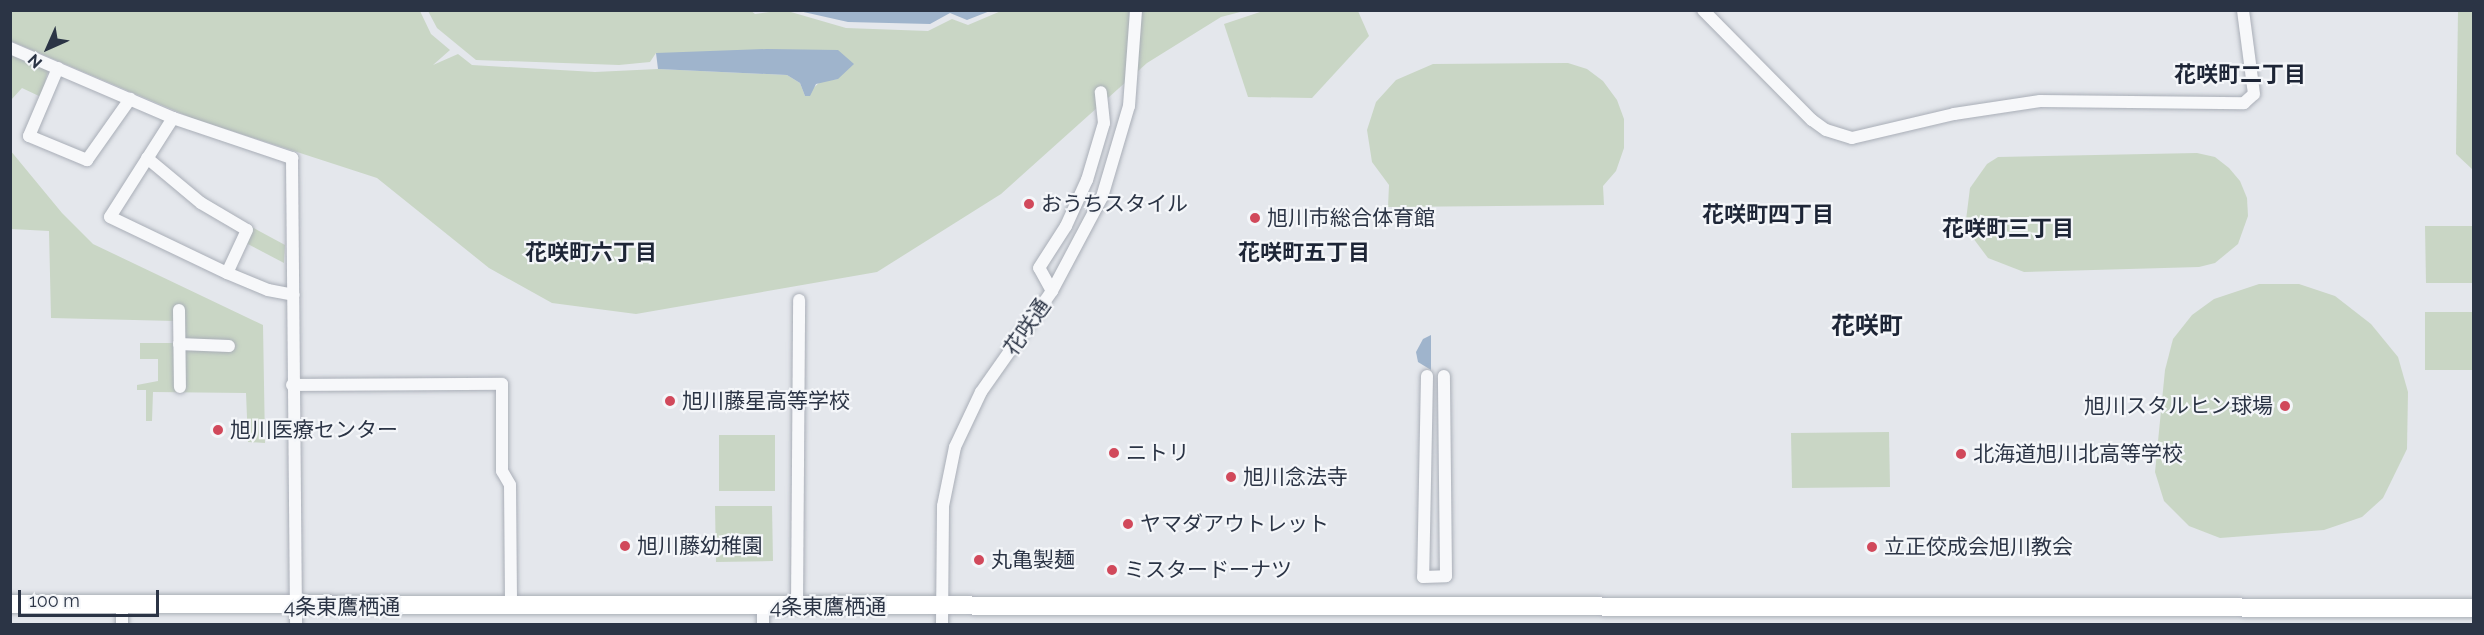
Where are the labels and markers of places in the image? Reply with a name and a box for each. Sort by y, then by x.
place label: おうちスタイル [1041,191,1188,217]
marker: おうちスタイル [1022,197,1036,211]
place label: 旭川市総合体育館 [1267,205,1435,231]
marker: 旭川市総合体育館 [1248,211,1262,225]
place label: 旭川藤星高等学校 [682,388,850,414]
place label: 旭川スタルヒン球場 [2084,393,2273,419]
marker: 旭川藤星高等学校 [663,394,677,408]
marker: 旭川スタルヒン球場 [2278,399,2292,413]
place label: 旭川医療センター [230,417,398,443]
marker: 旭川医療センター [211,423,225,437]
place label: ニトリ [1126,440,1189,466]
place label: 北海道旭川北高等学校 [1973,441,2183,467]
marker: ニトリ [1107,446,1121,460]
marker: 北海道旭川北高等学校 [1954,447,1968,461]
place label: 旭川念法寺 [1243,464,1348,490]
marker: 旭川念法寺 [1224,470,1238,484]
place label: ヤマダアウトレット [1140,511,1329,537]
marker: ヤマダアウトレット [1121,517,1135,531]
place label: 旭川藤幼稚園 [637,533,763,559]
place label: 立正佼成会旭川教会 [1884,534,2073,560]
marker: 旭川藤幼稚園 [618,539,632,553]
marker: 立正佼成会旭川教会 [1865,540,1879,554]
place label: 丸亀製麺 [991,547,1075,573]
marker: 丸亀製麺 [972,553,986,567]
place label: ミスタードーナツ [1124,557,1292,583]
marker: ミスタードーナツ [1105,563,1119,577]

